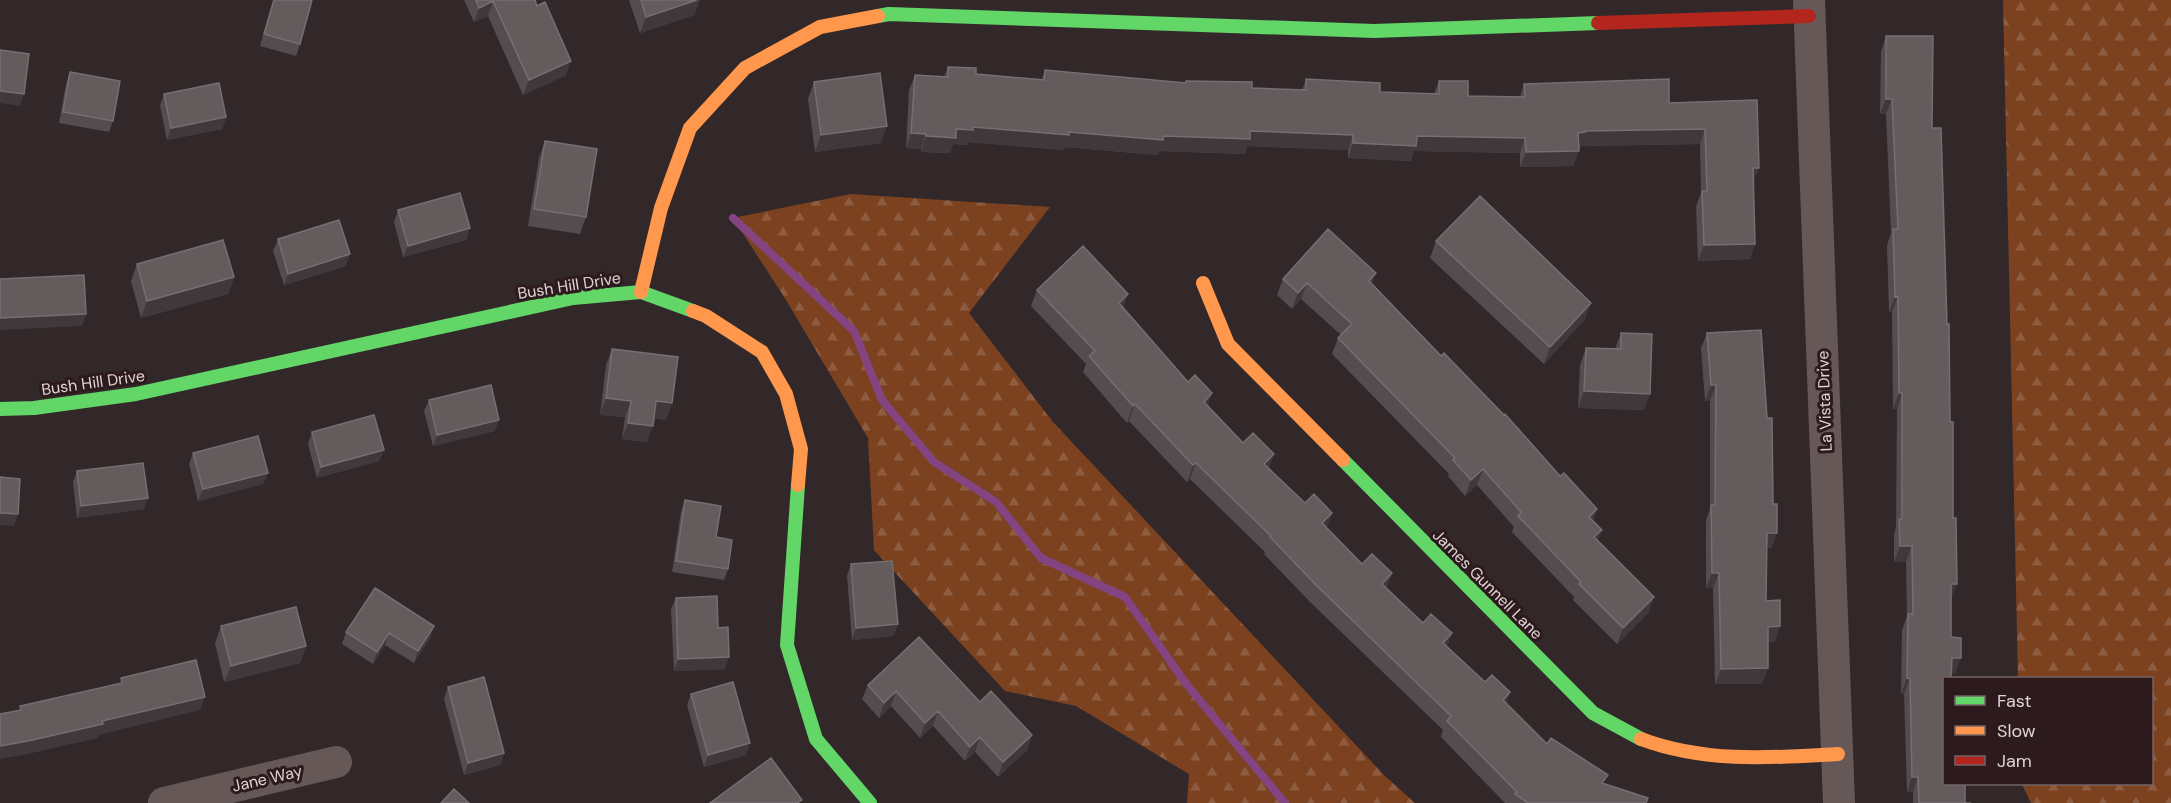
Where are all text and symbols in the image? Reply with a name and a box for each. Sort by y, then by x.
street label: Bush Hill Drive [516,267,622,304]
street label: La Vista Drive [1812,350,1837,452]
street label: Bush Hill Drive [40,365,146,400]
street label: James Gunnell Lane [1428,525,1547,644]
legend [1943,677,2153,785]
text: Fast [1997,689,2032,713]
text: Slow [1997,719,2036,743]
text: Jam [1997,749,2032,773]
street label: Jane Way [230,760,304,797]

